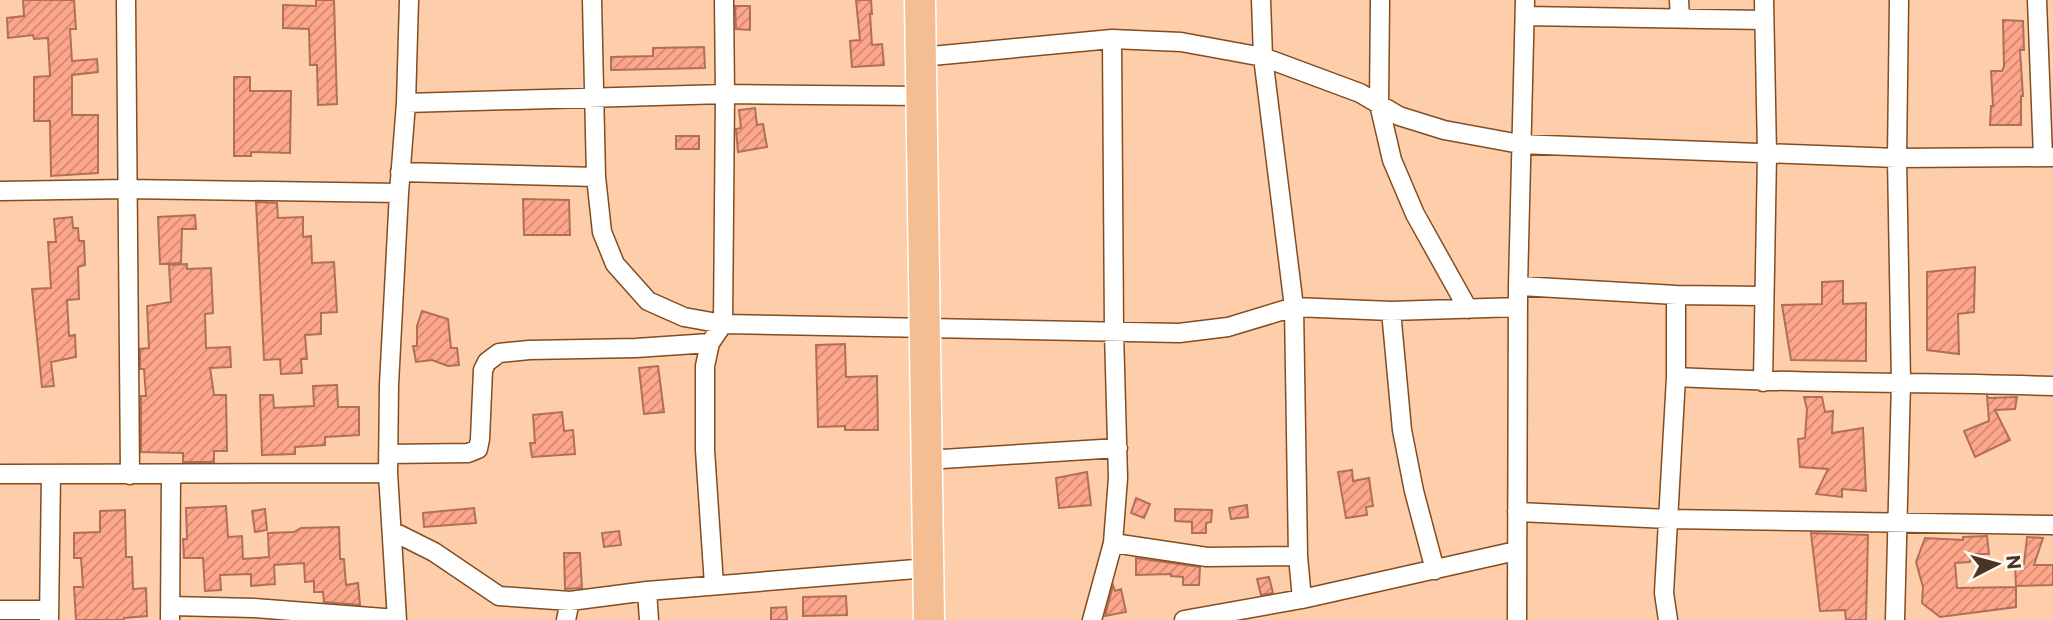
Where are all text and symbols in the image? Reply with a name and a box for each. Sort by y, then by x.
north arrow [1962,529,2032,599]
text: N [2002,554,2027,570]

